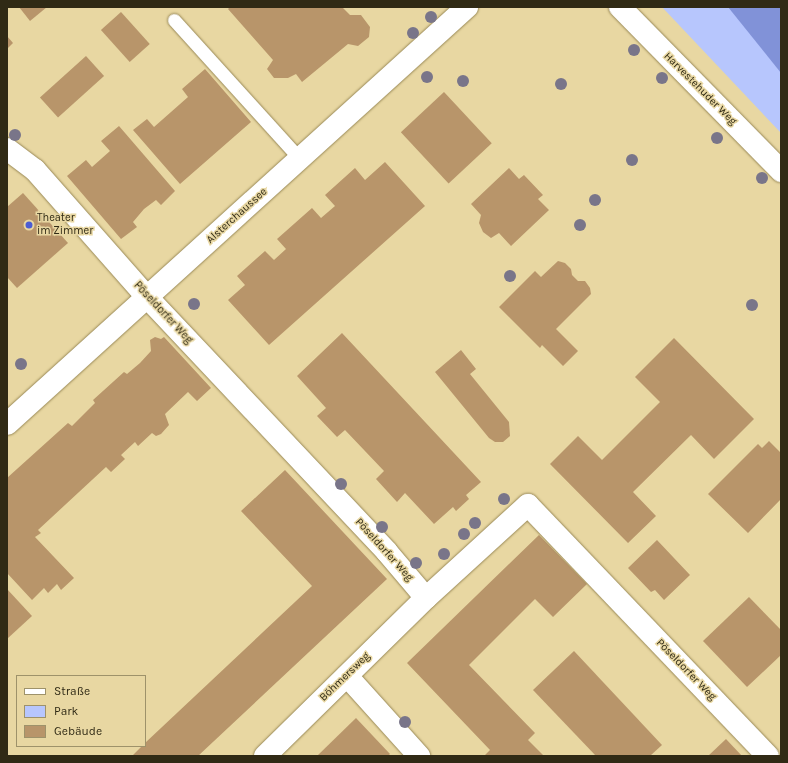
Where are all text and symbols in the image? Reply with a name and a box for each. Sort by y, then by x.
street label: Harvestehuder Weg [661,50,739,128]
street label: Alsterchaussee [204,185,270,247]
place label: Theater im Zimmer [37,212,93,238]
marker: Theater im Zimmer [24,220,34,230]
street label: Pöseldorfer Weg [131,279,195,347]
street label: Pöseldorfer Weg [352,516,416,584]
street label: Pöseldorfer Weg [653,636,719,704]
street label: Böhmersweg [317,650,373,704]
legend [16,675,146,747]
text: Straße [54,684,90,698]
text: Park [54,704,78,718]
text: Gebäude [54,724,102,738]

